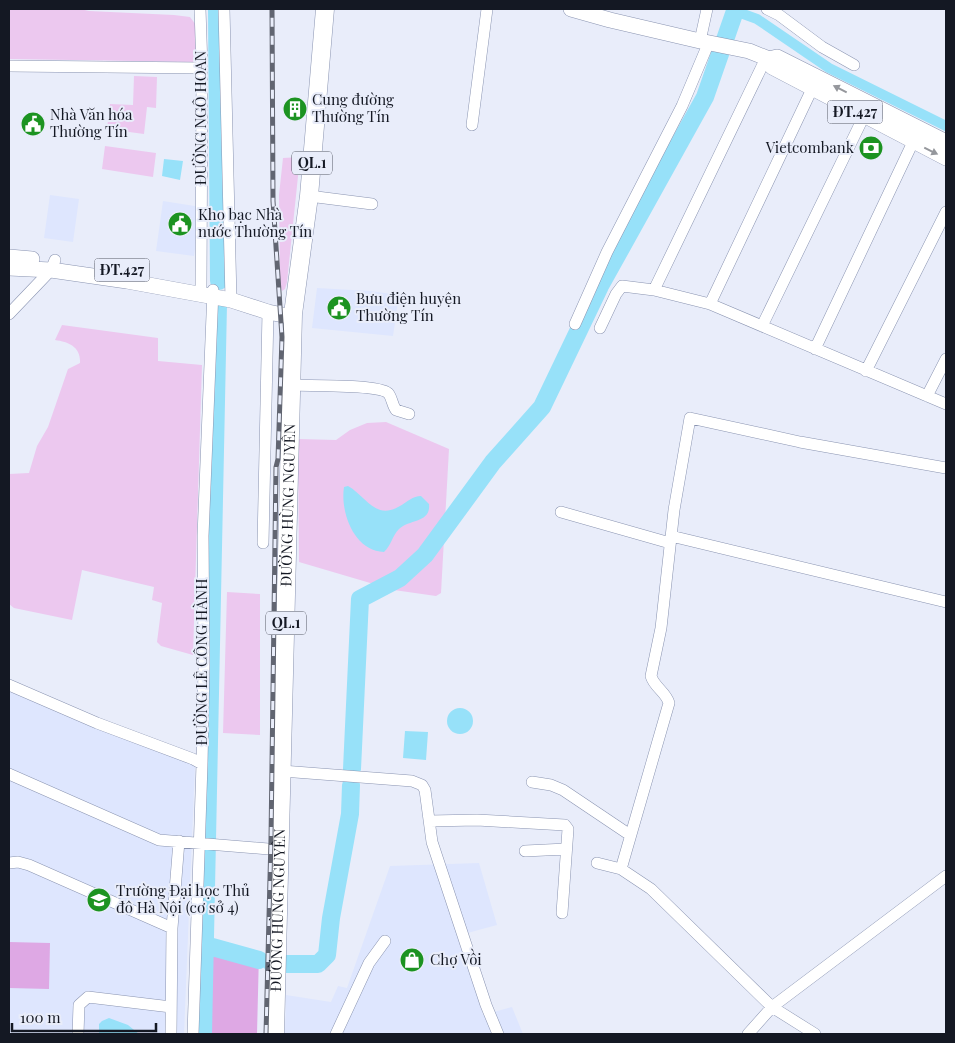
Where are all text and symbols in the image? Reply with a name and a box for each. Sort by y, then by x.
street label: ĐƯỜNG NGÔ HOAN [190,50,210,185]
one-way arrow [833,84,847,92]
place label: Cung đường Thường Tín [312,89,394,126]
building icon: Cung đường Thường Tín [282,96,308,122]
road number: ĐT.427 [828,100,882,124]
place label: Nhà Văn hóa Thường Tín [50,104,133,141]
public building icon: Nhà Văn hóa Thường Tín [20,111,46,137]
bank icon: Vietcombank [858,135,884,161]
place label: Vietcombank [765,137,855,157]
one-way arrow [924,147,939,155]
road number: QL.1 [292,152,332,174]
place label: Kho bạc Nhà nước Thường Tín [198,204,312,241]
public building icon: Kho bạc Nhà nước Thường Tín [167,211,193,237]
road number: ĐT.427 [94,258,150,282]
place label: Bưu điện huyện Thường Tín [356,288,461,325]
public building icon: Bưu điện huyện Thường Tín [326,295,352,321]
street label: ĐƯỜNG HÙNG NGUYÊN [275,423,299,587]
street label: ĐƯỜNG LÊ CÔNG HÀNH [191,578,211,746]
road number: QL.1 [266,612,306,634]
street label: ĐƯỜNG HÙNG NGUYÊN [265,828,289,992]
place label: Trường Đại học Thủ đô Hà Nội (cơ sở 4) [116,880,250,917]
school or university icon: Trường Đại học Thủ đô Hà Nội (cơ sở 4) [86,887,112,913]
shop icon: Chợ Vồi [399,947,425,973]
place label: Chợ Vồi [430,948,482,969]
scale bar [12,1000,156,1032]
text: 100 m [20,1007,61,1027]

